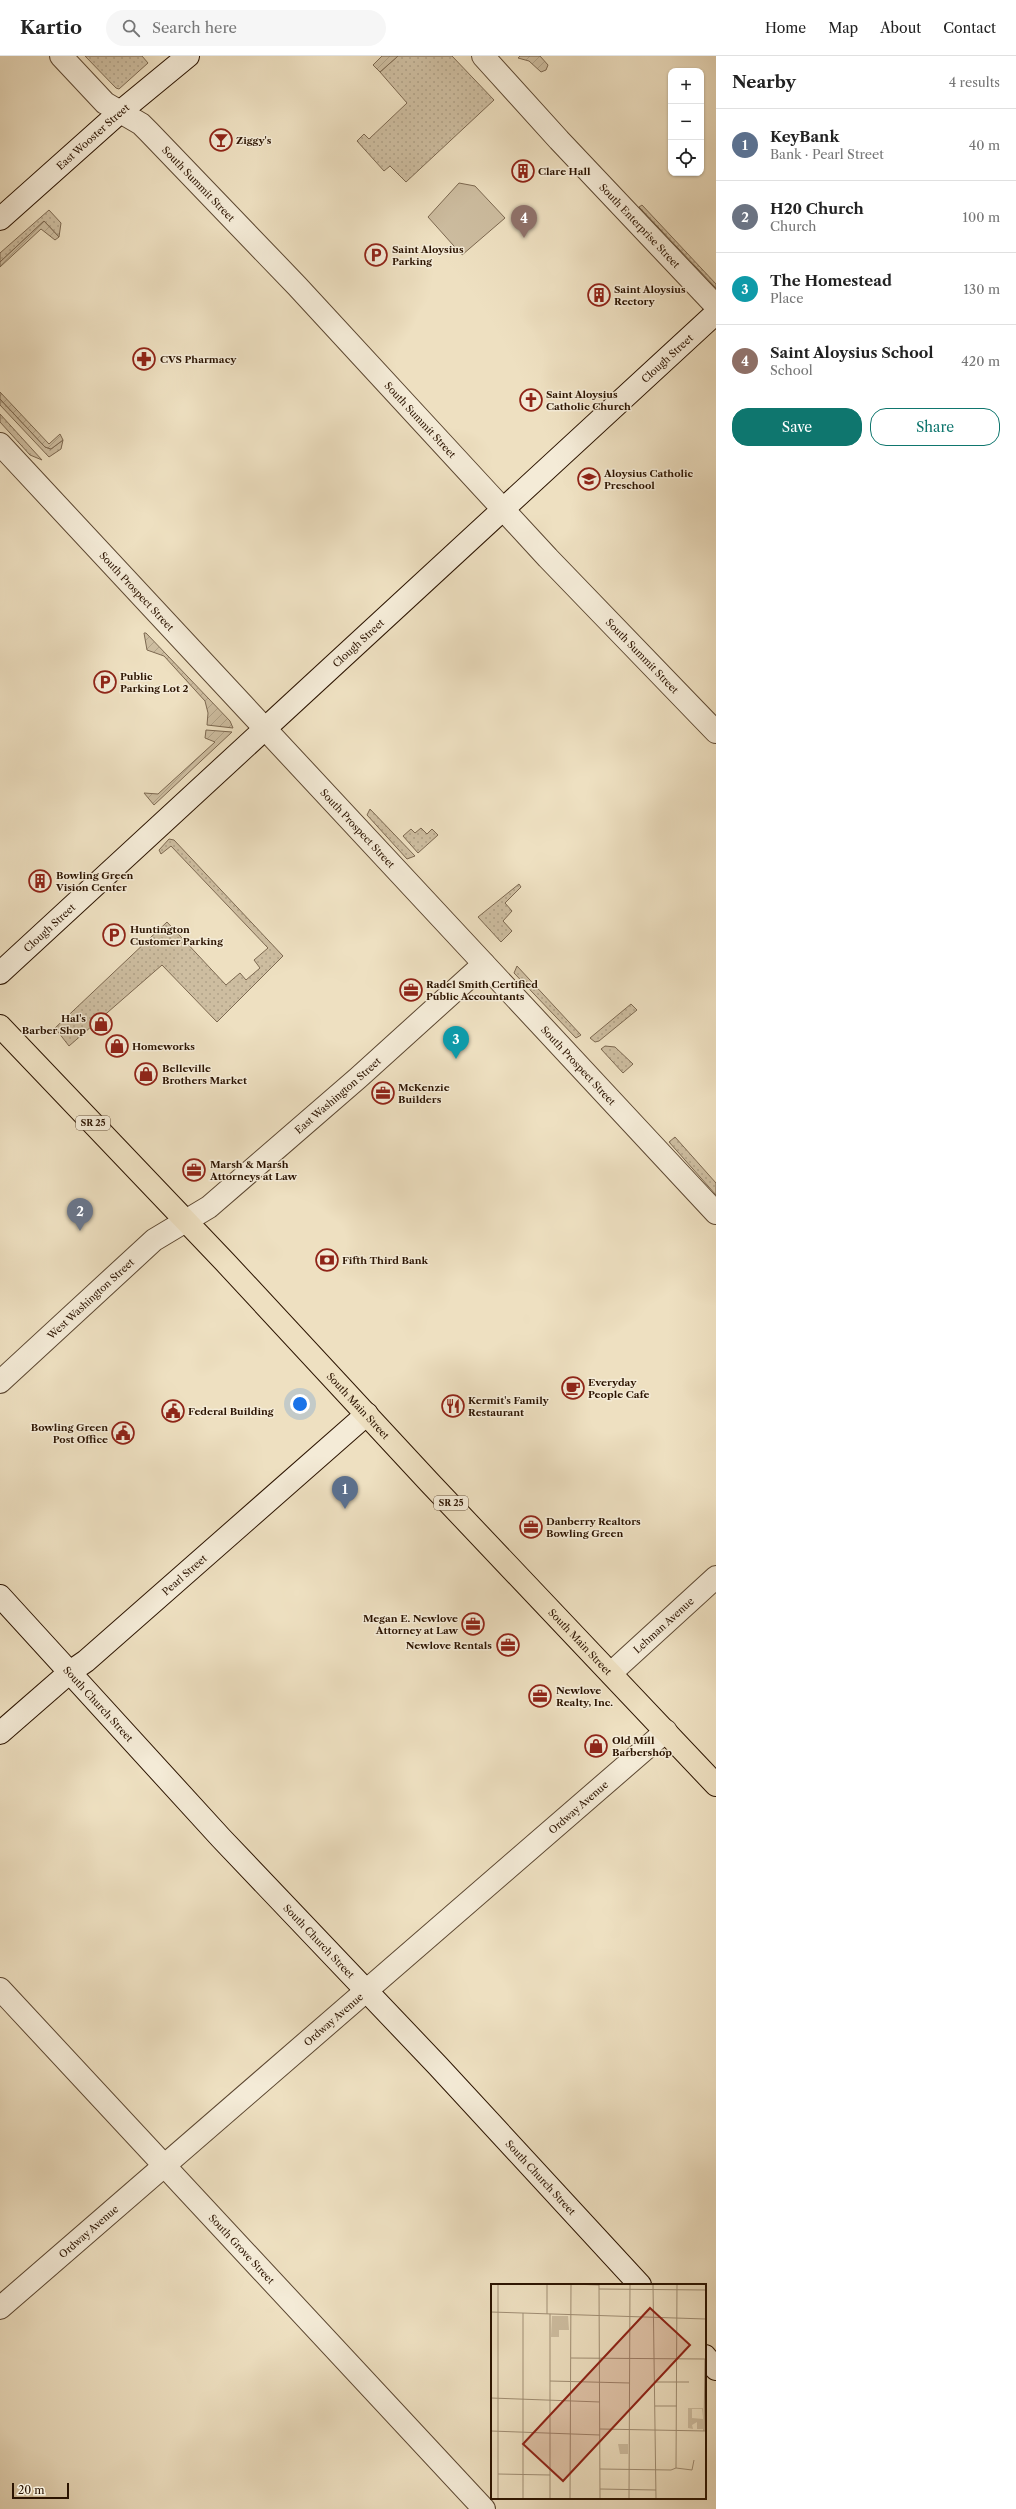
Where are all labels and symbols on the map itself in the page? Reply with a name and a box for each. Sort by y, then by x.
street label: East Wooster Street [54,101,132,173]
bar icon: Ziggy's [208,127,234,153]
place label: Ziggy's [236,134,272,147]
street label: South Summit Street [159,144,238,225]
building icon: Clare Hall [510,158,536,184]
place label: Clare Hall [538,165,591,178]
street label: South Enterprise Street [596,181,683,271]
pin: 4 [511,205,537,238]
parking icon: Saint Aloysius Parking [363,242,389,268]
place label: Saint Aloysius Parking [392,243,464,268]
building icon: Saint Aloysius Rectory [586,282,612,308]
place label: Saint Aloysius Rectory [614,283,686,308]
street label: Clough Street [639,331,696,386]
pharmacy icon: CVS Pharmacy [131,346,157,372]
place label: CVS Pharmacy [160,353,237,366]
street label: South Summit Street [382,379,459,461]
church icon: Saint Aloysius Catholic Church [518,387,544,413]
place label: Saint Aloysius Catholic Church [546,388,631,413]
school or university icon: Aloysius Catholic Preschool [576,466,602,492]
place label: Aloysius Catholic Preschool [603,467,694,492]
street label: South Prospect Street [97,549,177,634]
street label: Clough Street [330,616,387,670]
street label: South Summit Street [603,616,682,697]
parking icon: Public Parking Lot 2 [92,669,118,695]
place label: Public Parking Lot 2 [120,670,188,695]
street label: South Prospect Street [317,786,398,871]
building icon: Bowling Green Vision Center [27,868,53,894]
place label: Bowling Green Vision Center [55,869,133,894]
street label: Clough Street [21,901,78,955]
parking icon: Huntington Customer Parking [101,922,127,948]
place label: Huntington Customer Parking [130,923,223,948]
office icon: Radel Smith Certified Public Accountants [398,977,424,1003]
place label: Radel Smith Certified Public Accountants [426,978,538,1003]
shop icon: Hal's Barber Shop [88,1011,114,1037]
place label: Hal's Barber Shop [22,1012,86,1037]
street label: South Prospect Street [538,1023,619,1108]
pin: 3 [443,1026,469,1059]
shop icon: Homeworks [104,1033,130,1059]
place label: Homeworks [132,1040,195,1053]
street label: East Washington Street [292,1054,384,1137]
shop icon: Belleville Brothers Market [133,1061,159,1087]
place label: Belleville Brothers Market [162,1062,247,1087]
office icon: McKenzie Builders [370,1080,396,1106]
place label: McKenzie Builders [398,1081,450,1106]
road number: SR 25 [76,1116,110,1130]
office icon: Marsh & Marsh Attorneys at Law [181,1157,207,1183]
place label: Marsh & Marsh Attorneys at Law [209,1158,298,1183]
pin: 2 [67,1198,93,1231]
bank icon: Fifth Third Bank [314,1247,340,1273]
place label: Fifth Third Bank [342,1254,429,1267]
street label: West Washington Street [44,1255,137,1343]
street label: South Main Street [324,1370,392,1442]
cafe icon: Everyday People Cafe [560,1375,586,1401]
place label: Everyday People Cafe [588,1376,650,1401]
restaurant icon: Kermit's Family Restaurant [440,1393,466,1419]
your location [290,1394,310,1414]
place label: Kermit's Family Restaurant [468,1394,550,1419]
public building icon: Federal Building [160,1398,186,1424]
place label: Federal Building [188,1405,274,1418]
public building icon: Bowling Green Post Office [110,1420,136,1446]
place label: Bowling Green Post Office [31,1421,108,1446]
pin: 1 [332,1476,358,1509]
road number: SR 25 [434,1496,468,1510]
office icon: Danberry Realtors Bowling Green [518,1514,544,1540]
place label: Danberry Realtors Bowling Green [546,1515,641,1540]
street label: Pearl Street [159,1552,210,1598]
street label: Lehman Avenue [631,1594,697,1656]
street label: South Main Street [545,1606,615,1678]
office icon: Megan E. Newlove Attorney at Law [460,1611,486,1637]
place label: Megan E. Newlove Attorney at Law [363,1612,459,1637]
office icon: Newlove Rentals [495,1632,521,1658]
place label: Newlove Rentals [406,1639,492,1652]
street label: South Church Street [60,1664,136,1745]
office icon: Newlove Realty, Inc. [527,1683,553,1709]
place label: Newlove Realty, Inc. [556,1684,613,1709]
shop icon: Old Mill Barbershop [583,1733,609,1759]
place label: Old Mill Barbershop [612,1734,672,1759]
street label: Ordway Avenue [546,1778,611,1837]
street label: South Church Street [280,1902,357,1982]
street label: Ordway Avenue [301,1990,366,2049]
street label: South Church Street [502,2137,579,2218]
street label: Ordway Avenue [56,2202,121,2261]
street label: South Grove Street [206,2212,277,2287]
inset map [491,2284,706,2499]
scale bar [12,2481,69,2500]

